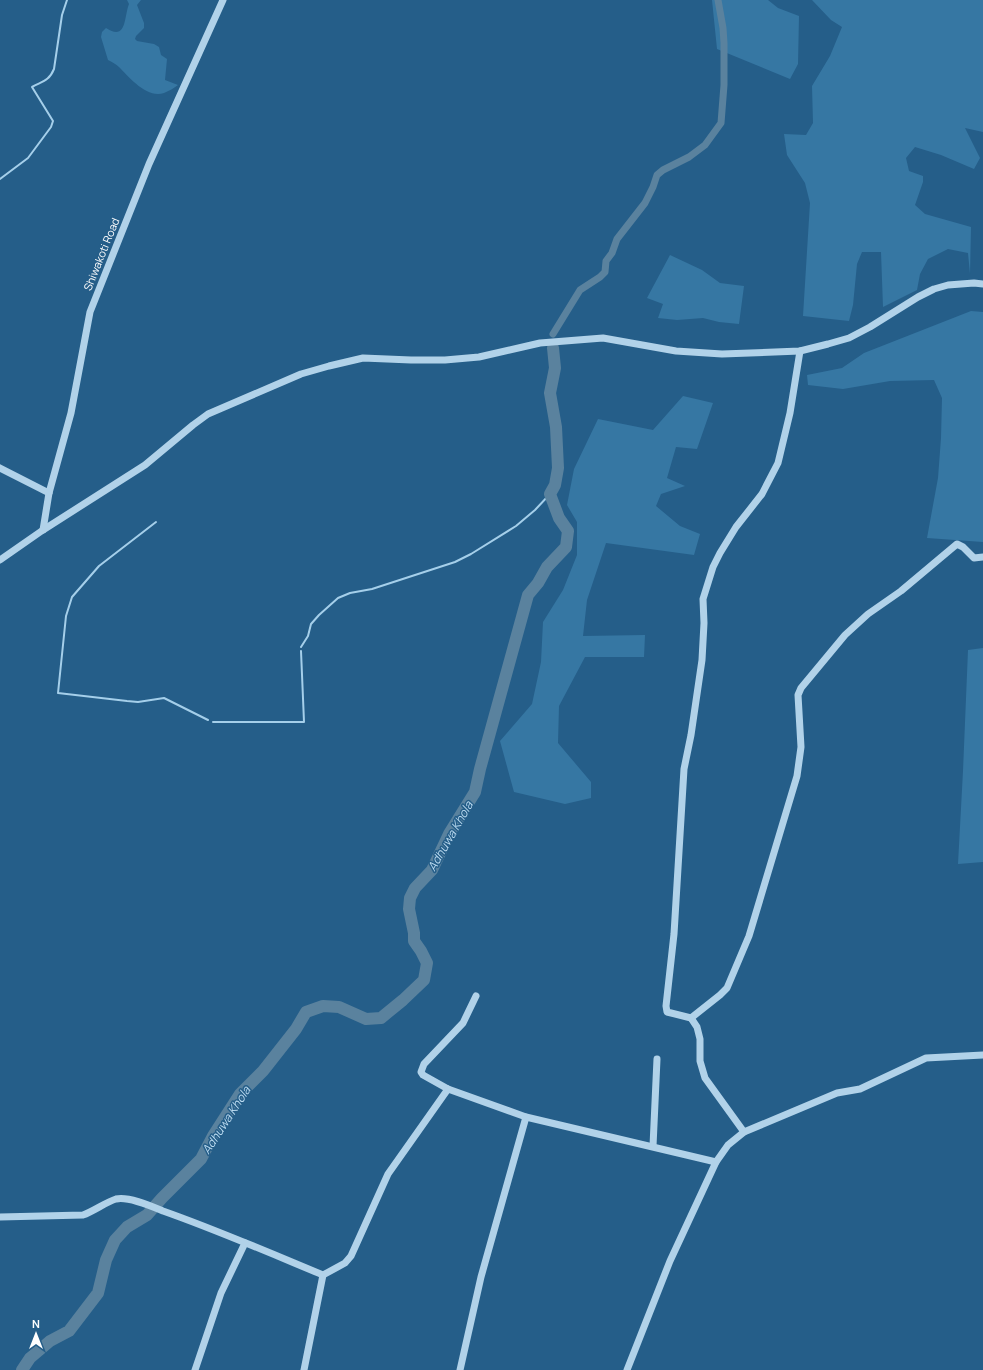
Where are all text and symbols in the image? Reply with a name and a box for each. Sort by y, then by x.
street label: Shiwakoti Road [80,215,122,293]
water label: Adhuwa Khola [423,797,477,874]
water label: Adhuwa Khola [198,1082,255,1157]
north arrow [16,1314,56,1354]
text: N [32,1316,40,1331]

